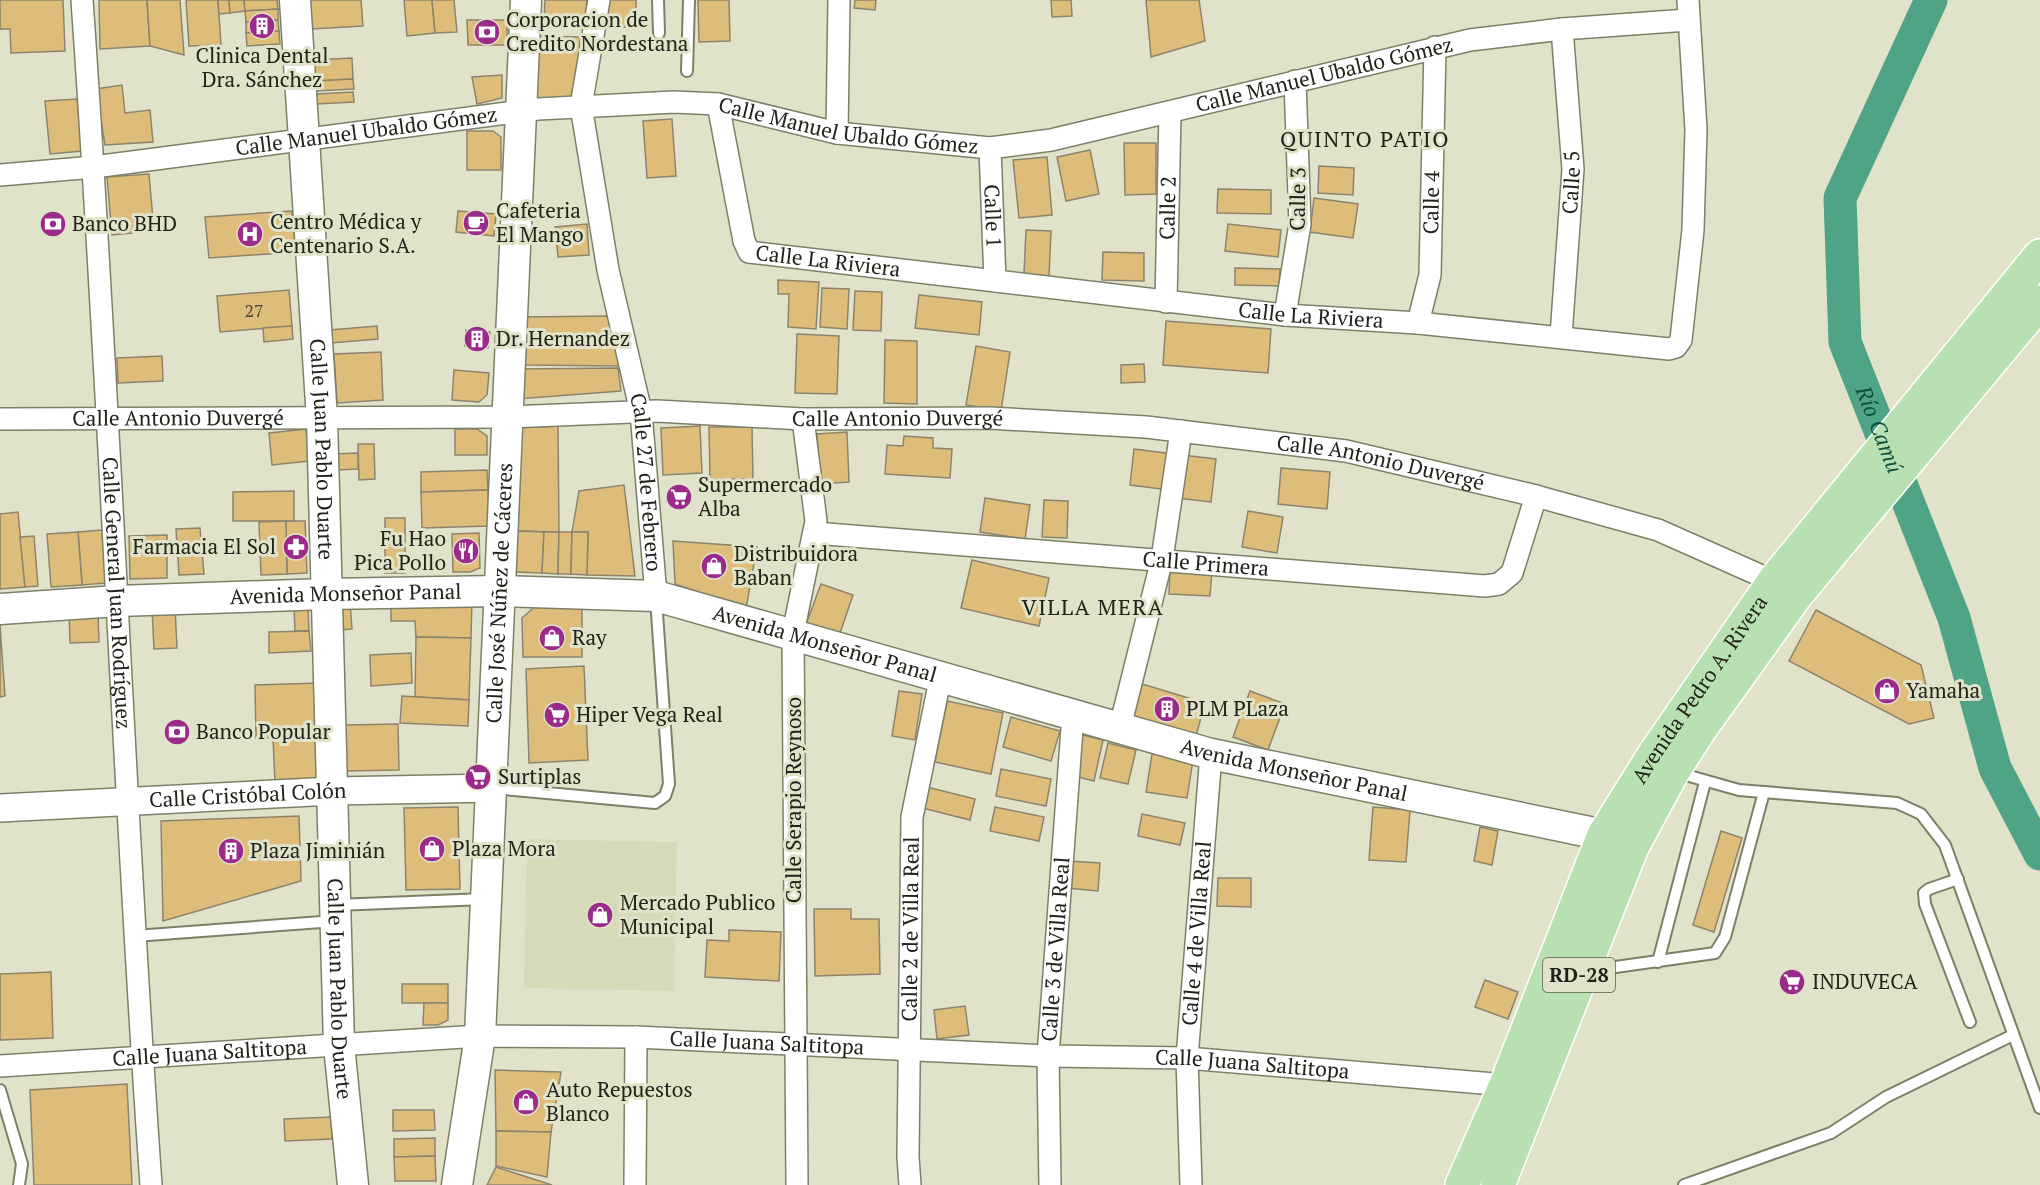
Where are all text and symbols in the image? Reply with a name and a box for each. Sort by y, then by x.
place label: Corporacion de Credito Nordestana [506,5,689,57]
building icon: Clinica Dental Dra. Sánchez [247,11,277,41]
bank icon: Corporacion de Credito Nordestana [472,17,502,47]
street label: Calle Manuel Ubaldo Gómez [1193,30,1455,118]
place label: Clinica Dental Dra. Sánchez [195,41,329,93]
street label: Calle Manuel Ubaldo Gómez [716,90,980,160]
street label: Calle Manuel Ubaldo Gómez [234,99,499,161]
district label: QUINTO PATIO [1280,124,1450,153]
street label: Calle 5 [1555,150,1586,215]
street label: Calle 3 [1282,167,1312,231]
street label: Calle 4 [1416,170,1445,235]
street label: Calle 2 [1152,176,1182,240]
street label: Calle 1 [978,184,1009,248]
place label: Cafeteria El Mango [496,196,584,248]
place label: Centro Médica y Centenario S.A. [270,207,422,259]
cafe icon: Cafeteria El Mango [461,208,491,238]
bank icon: Banco BHD [38,209,68,239]
place label: Banco BHD [72,209,177,237]
hospital icon: Centro Médica y Centenario S.A. [235,219,265,249]
street label: Calle La Riviera [754,238,902,283]
street label: Calle La Riviera [1237,295,1385,334]
house number: 27 [244,298,264,322]
building icon: Dr. Hernandez [462,324,492,354]
place label: Dr. Hernandez [496,324,630,352]
street label: Calle Juan Pablo Duarte [304,338,341,560]
water label: Río Camú [1849,380,1910,477]
street label: Calle 27 de Febrero [624,390,669,573]
street label: Calle Antonio Duvergé [72,403,284,432]
street label: Calle Antonio Duvergé [791,403,1004,432]
street label: Calle Antonio Duvergé [1275,428,1487,496]
street label: Calle General Juan Rodríguez [96,456,139,730]
street label: Calle José Núñez de Cáceres [479,462,518,724]
place label: Supermercado Alba [698,470,832,522]
supermarket icon: Supermercado Alba [664,482,694,512]
place label: Fu Hao Pica Pollo [354,524,446,576]
place label: Farmacia El Sol [133,532,276,560]
pharmacy icon: Farmacia El Sol [281,532,311,562]
restaurant icon: Fu Hao Pica Pollo [451,536,481,566]
place label: Distribuidora Baban [734,539,859,591]
street label: Calle Primera [1142,544,1271,582]
shop icon: Distribuidora Baban [699,551,729,581]
street label: Avenida Monseñor Panal [229,577,462,610]
street label: Avenida Pedro A. Rivera [1625,589,1774,788]
district label: VILLA MERA [1022,592,1164,621]
street label: Avenida Monseñor Panal [710,598,940,688]
shop icon: Ray [537,623,567,653]
place label: Ray [572,623,607,651]
shop icon: Yamaha [1872,676,1902,706]
place label: Yamaha [1906,676,1980,704]
building icon: PLM PLaza [1152,694,1182,724]
place label: PLM PLaza [1186,694,1289,722]
street label: Calle Serapio Reynoso [779,697,807,903]
supermarket icon: Hiper Vega Real [542,700,572,730]
place label: Hiper Vega Real [576,700,723,728]
bank icon: Banco Popular [162,717,192,747]
place label: Banco Popular [196,717,331,745]
street label: Avenida Monseñor Panal [1177,731,1410,807]
supermarket icon: Surtiplas [463,762,493,792]
place label: Surtiplas [498,762,581,790]
street label: Calle Cristóbal Colón [148,776,347,813]
shop icon: Plaza Mora [417,834,447,864]
place label: Plaza Mora [452,834,556,862]
building icon: Plaza Jiminián [216,836,246,866]
place label: Plaza Jiminián [250,836,386,864]
street label: Calle 2 de Villa Real [895,836,925,1022]
street label: Calle 4 de Villa Real [1175,840,1217,1027]
street label: Calle 3 de Villa Real [1034,856,1076,1043]
street label: Calle Juan Pablo Duarte [321,878,359,1101]
place label: Mercado Publico Municipal [620,888,775,940]
shop icon: Mercado Publico Municipal [585,900,615,930]
road number: RD-28 [1543,958,1615,992]
supermarket icon: INDUVECA [1777,967,1807,997]
place label: INDUVECA [1812,967,1918,995]
street label: Calle Juana Saltitopa [669,1024,865,1061]
street label: Calle Juana Saltitopa [111,1032,308,1072]
street label: Calle Juana Saltitopa [1155,1043,1351,1085]
place label: Auto Repuestos Blanco [546,1075,693,1127]
shop icon: Auto Repuestos Blanco [511,1087,541,1117]

